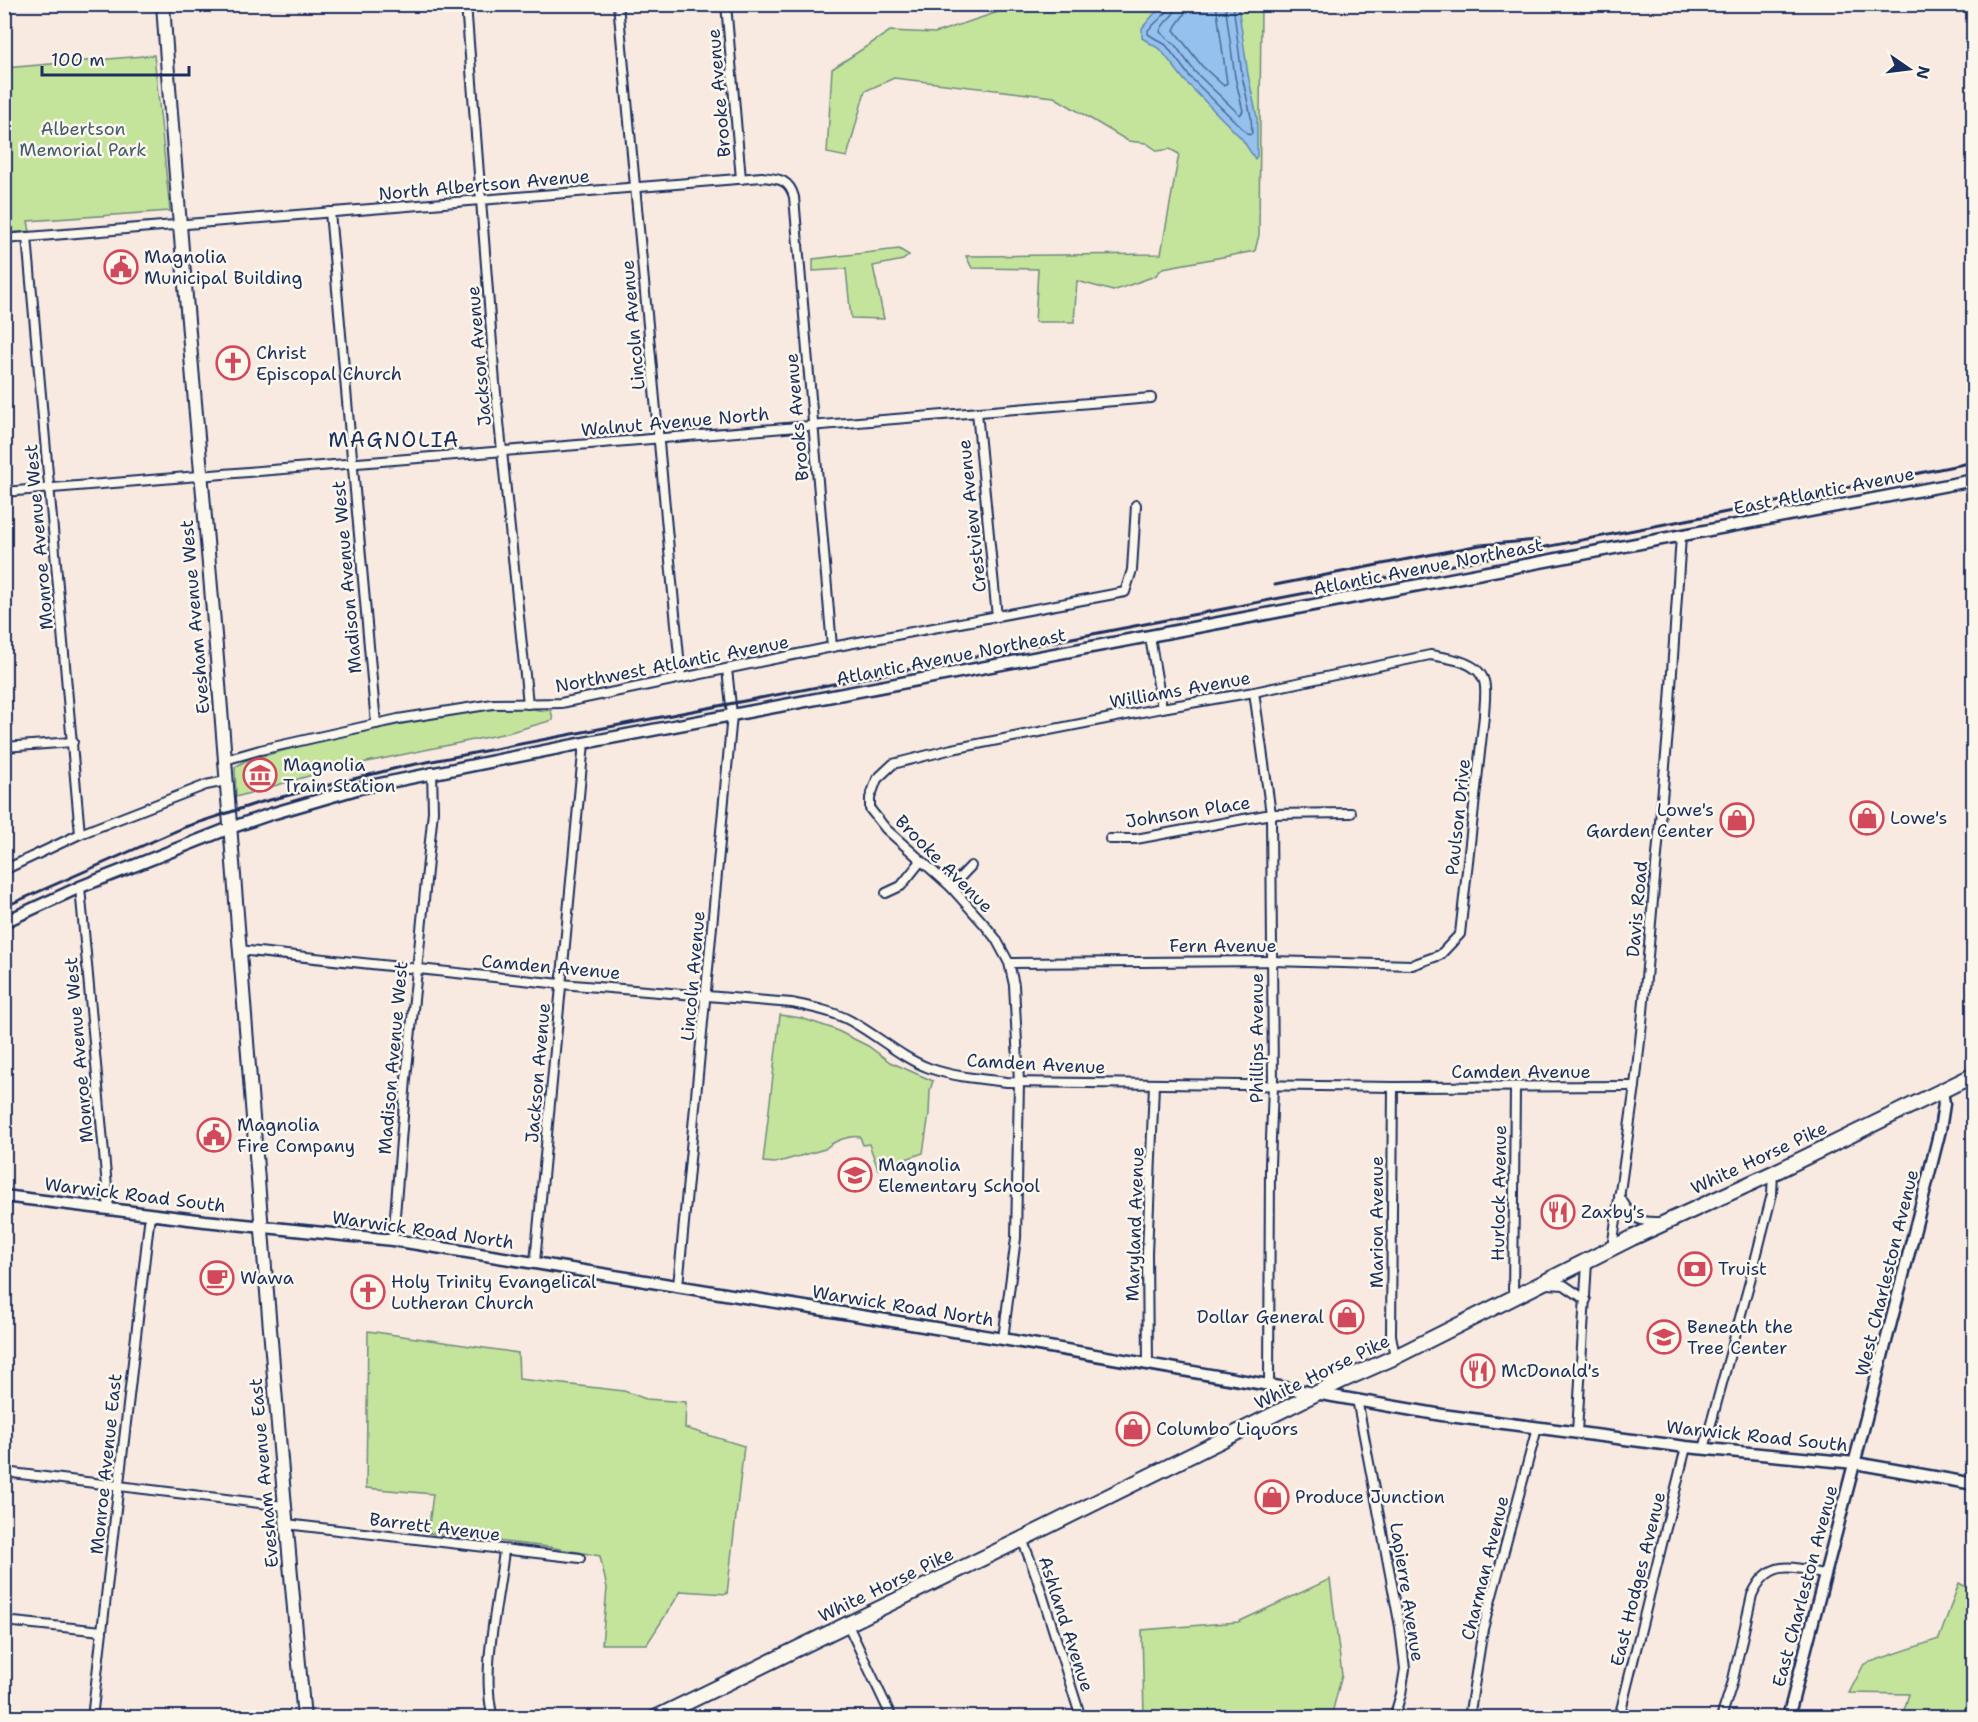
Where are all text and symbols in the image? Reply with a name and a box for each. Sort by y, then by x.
street label: Brooke Avenue [701,28,737,158]
scale bar [42,39,189,77]
north arrow [1879,39,1939,99]
text: 100 m [51,48,105,72]
text: N [1911,64,1935,81]
park label: Albertson Memorial Park [19,117,147,162]
street label: North Albertson Avenue [377,164,591,206]
place label: Magnolia Municipal Building [144,245,303,290]
public building icon: Magnolia Municipal Building [103,249,139,285]
street label: Lincoln Avenue [615,259,651,391]
street label: Jackson Avenue [461,285,497,427]
place label: Christ Episcopal Church [256,341,402,386]
church icon: Christ Episcopal Church [215,345,251,381]
street label: Brooks Avenue [779,352,815,482]
street label: Walnut Avenue North [580,402,770,442]
district label: MAGNOLIA [328,426,460,454]
street label: Crestview Avenue [952,438,992,594]
street label: Monroe Avenue West [19,443,59,631]
street label: East Atlantic Avenue [1732,462,1916,520]
street label: Madison Avenue West [327,479,367,674]
street label: Evesham Avenue West [175,519,215,715]
street label: Atlantic Avenue Northeast [1311,533,1545,601]
street label: Atlantic Avenue Northeast [834,623,1068,691]
street label: Northwest Atlantic Avenue [553,630,791,698]
street label: Williams Avenue [1108,666,1252,714]
place label: Magnolia Train Station [283,753,395,798]
museum icon: Magnolia Train Station [242,757,278,793]
street label: Paulson Drive [1440,757,1476,877]
street label: Johnson Place [1124,790,1252,834]
place label: Lowe's Garden Center [1586,798,1714,843]
shop icon: Lowe's [1849,800,1885,836]
shop icon: Lowe's Garden Center [1719,802,1755,838]
place label: Lowe's [1890,806,1947,830]
street label: Brooke Avenue [890,810,998,918]
street label: Davis Road [1621,860,1653,958]
street label: Lincoln Avenue [675,910,711,1042]
street label: Fern Avenue [1169,934,1277,958]
street label: Camden Avenue [481,949,621,985]
street label: Monroe Avenue West [59,956,99,1144]
street label: Madison Avenue West [373,960,413,1155]
street label: Phillips Avenue [1245,973,1269,1103]
street label: Jackson Avenue [520,1002,556,1144]
street label: Camden Avenue [966,1048,1106,1080]
street label: Camden Avenue [1451,1060,1591,1084]
place label: Magnolia Fire Company [237,1113,355,1158]
street label: White Horse Pike [1687,1116,1831,1200]
public building icon: Magnolia Fire Company [196,1117,232,1153]
street label: Hurlock Avenue [1486,1125,1512,1261]
street label: Maryland Avenue [1120,1146,1150,1302]
place label: Magnolia Elementary School [878,1153,1041,1198]
street label: Marion Avenue [1365,1156,1389,1288]
school or university icon: Magnolia Elementary School [837,1157,873,1193]
street label: West Charleston Avenue [1850,1167,1924,1379]
street label: Warwick Road South [43,1172,227,1218]
restaurant icon: Zaxby's [1540,1194,1576,1230]
place label: Zaxby's [1581,1200,1645,1224]
street label: Warwick Road North [330,1205,516,1255]
bank icon: Truist [1677,1251,1713,1287]
place label: Truist [1718,1257,1767,1281]
cafe icon: Wawa [199,1260,235,1296]
place label: Wawa [240,1266,294,1290]
place label: Holy Trinity Evangelical Lutheran Church [391,1270,597,1315]
church icon: Holy Trinity Evangelical Lutheran Church [350,1274,386,1310]
street label: Warwick Road North [810,1280,996,1332]
shop icon: Dollar General [1329,1299,1365,1335]
place label: Dollar General [1197,1305,1325,1329]
place label: Beneath the Tree Center [1687,1315,1793,1360]
school or university icon: Beneath the Tree Center [1646,1319,1682,1355]
street label: White Horse Pike [1250,1329,1394,1415]
restaurant icon: McDonald's [1460,1353,1496,1389]
place label: McDonald's [1501,1359,1600,1383]
street label: Monroe Avenue East [85,1372,127,1556]
street label: Evesham Avenue East [244,1377,284,1569]
shop icon: Columbo Liquors [1115,1411,1151,1447]
street label: Warwick Road South [1665,1415,1849,1457]
place label: Columbo Liquors [1156,1417,1298,1441]
shop icon: Produce Junction [1254,1479,1290,1515]
street label: East Charleston Avenue [1766,1482,1844,1690]
place label: Produce Junction [1295,1485,1445,1509]
street label: East Hodges Avenue [1605,1489,1671,1669]
street label: Charman Avenue [1455,1493,1515,1643]
street label: Barrett Avenue [368,1507,502,1547]
street label: Lapierre Avenue [1384,1521,1430,1663]
street label: White Horse Pike [814,1542,958,1628]
street label: Ashland Avenue [1033,1553,1099,1695]

